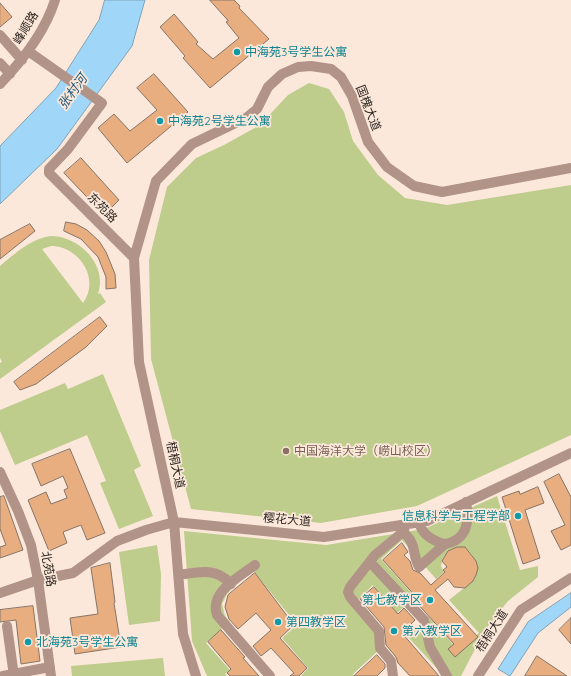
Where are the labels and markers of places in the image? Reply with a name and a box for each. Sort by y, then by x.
place label: 中海苑3号学生公寓 [245,45,347,59]
marker: 中海苑3号学生公寓 [232,47,242,57]
place label: 中海苑2号学生公寓 [168,114,271,128]
marker: 中海苑2号学生公寓 [155,116,165,126]
place label: 中国海洋大学（崂山校区） [294,444,438,458]
marker: 中国海洋大学（崂山校区） [281,446,291,456]
place label: 信息科学与工程学部 [402,509,510,523]
marker: 信息科学与工程学部 [513,511,523,521]
place label: 第七教学区 [362,593,422,607]
marker: 第七教学区 [425,595,435,605]
place label: 第四教学区 [286,615,346,629]
marker: 第四教学区 [273,617,283,627]
place label: 第六教学区 [402,624,462,638]
marker: 第六教学区 [389,626,399,636]
place label: 北海苑3号学生公寓 [36,635,138,649]
marker: 北海苑3号学生公寓 [23,637,33,647]

